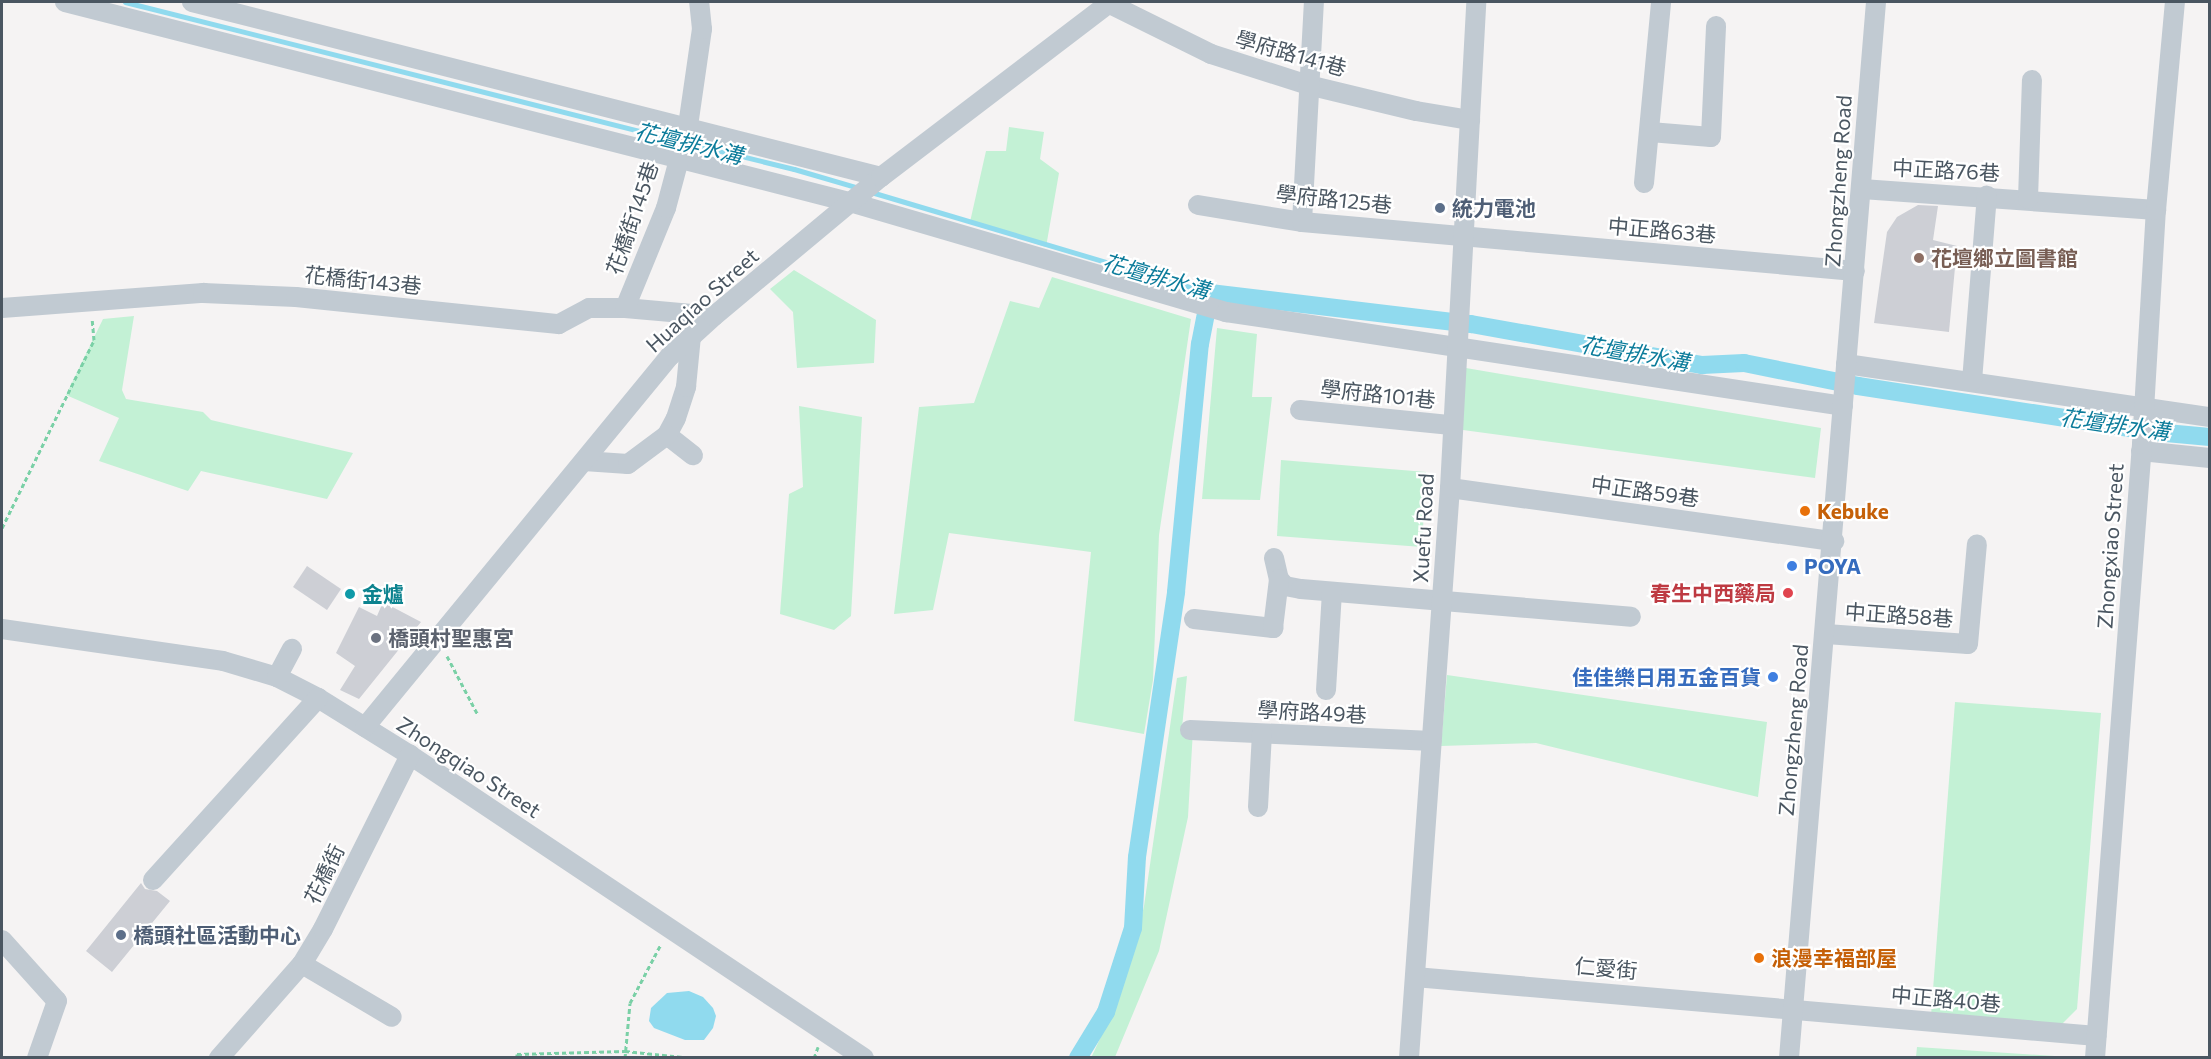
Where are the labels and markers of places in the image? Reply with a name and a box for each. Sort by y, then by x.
place label: 統力電池 [1452,195,1536,221]
marker: 統力電池 [1433,201,1447,215]
place label: 花壇鄉立圖書館 [1931,245,2078,271]
marker: 花壇鄉立圖書館 [1912,251,1926,265]
place label: Kebuke [1817,498,1889,524]
marker: Kebuke [1798,504,1812,518]
place label: POYA [1804,553,1861,579]
marker: POYA [1785,559,1799,573]
place label: 春生中西藥局 [1650,580,1776,606]
place label: 金爐 [362,581,404,607]
marker: 春生中西藥局 [1781,586,1795,600]
marker: 金爐 [343,587,357,601]
place label: 橋頭村聖惠宮 [388,625,514,651]
marker: 橋頭村聖惠宮 [369,631,383,645]
place label: 佳佳樂日用五金百貨 [1572,664,1761,690]
marker: 佳佳樂日用五金百貨 [1766,670,1780,684]
place label: 橋頭社區活動中心 [133,922,301,948]
marker: 橋頭社區活動中心 [114,928,128,942]
place label: 浪漫幸福部屋 [1771,945,1897,971]
marker: 浪漫幸福部屋 [1752,951,1766,965]

